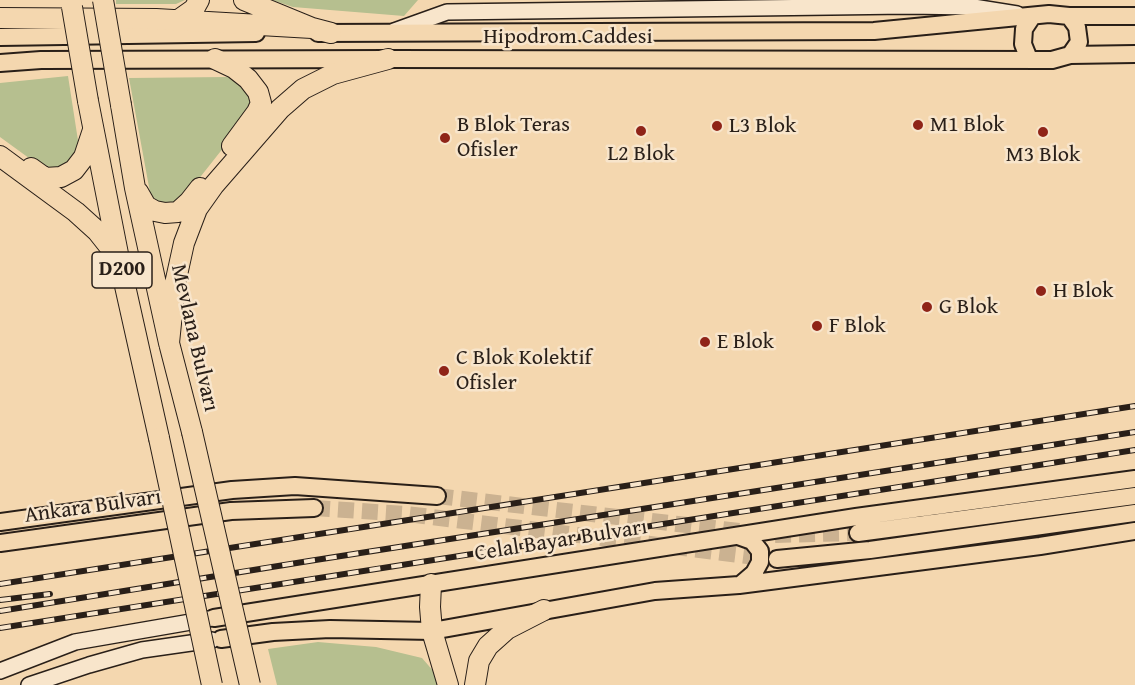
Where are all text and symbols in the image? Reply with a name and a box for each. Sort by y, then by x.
street label: Hipodrom Caddesi [483,24,653,50]
place label: B Blok Teras Ofisler [457,112,570,164]
place label: M1 Blok [930,112,1005,138]
place label: L3 Blok [729,113,796,139]
marker: M1 Blok [911,118,925,132]
marker: L3 Blok [710,119,724,133]
marker: L2 Blok [634,124,648,138]
marker: M3 Blok [1036,125,1050,139]
marker: B Blok Teras Ofisler [438,131,452,145]
place label: L2 Blok [607,141,675,167]
place label: M3 Blok [1006,142,1080,168]
road number: D200 [92,252,152,288]
street label: Mevlana Bulvarı [164,262,224,414]
place label: H Blok [1053,278,1113,304]
marker: H Blok [1034,284,1048,298]
place label: G Blok [939,294,998,320]
marker: G Blok [920,300,934,314]
place label: F Blok [829,313,886,339]
marker: F Blok [810,319,824,333]
place label: E Blok [717,329,774,355]
marker: E Blok [698,335,712,349]
place label: C Blok Kolektif Ofisler [456,345,592,396]
marker: C Blok Kolektif Ofisler [437,364,451,378]
street label: Ankara Bulvarı [23,484,163,530]
street label: Celal Bayar Bulvarı [473,514,649,568]

